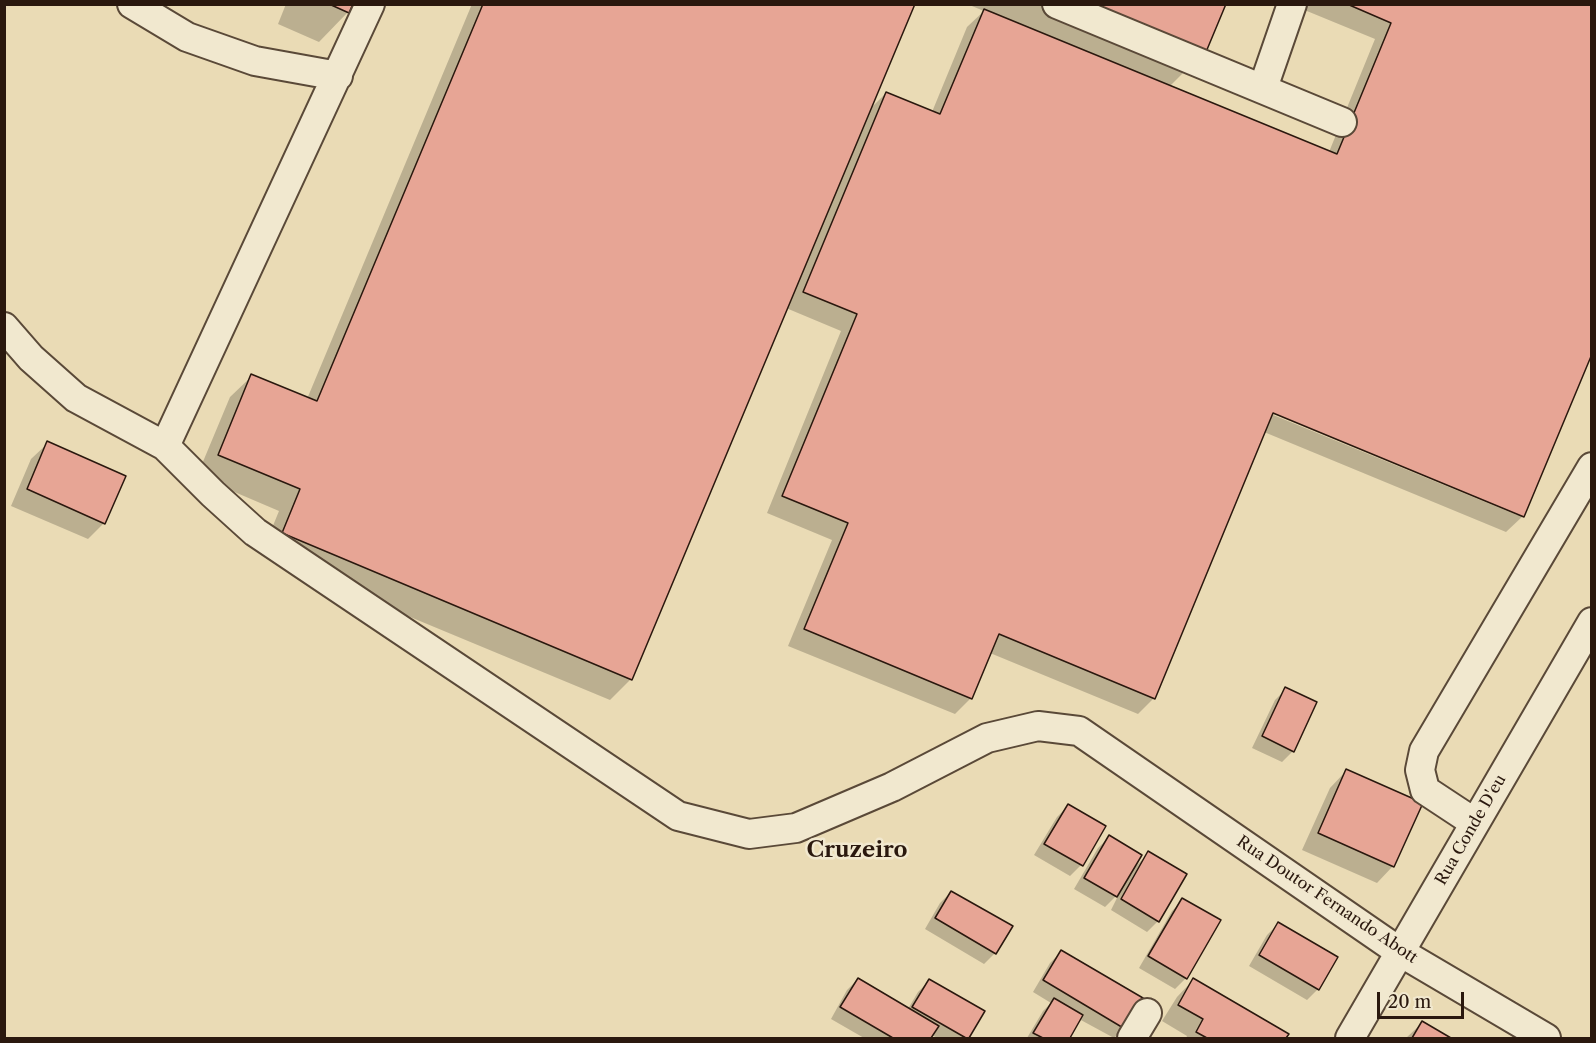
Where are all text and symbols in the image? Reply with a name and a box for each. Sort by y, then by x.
street label: Rua Conde D'eu [1432,771,1510,889]
street label: Rua Doutor Fernando Abott [1233,832,1421,968]
district label: Cruzeiro [807,838,907,864]
scale bar [1380,980,1467,1018]
text: 20 m [1388,991,1431,1013]

